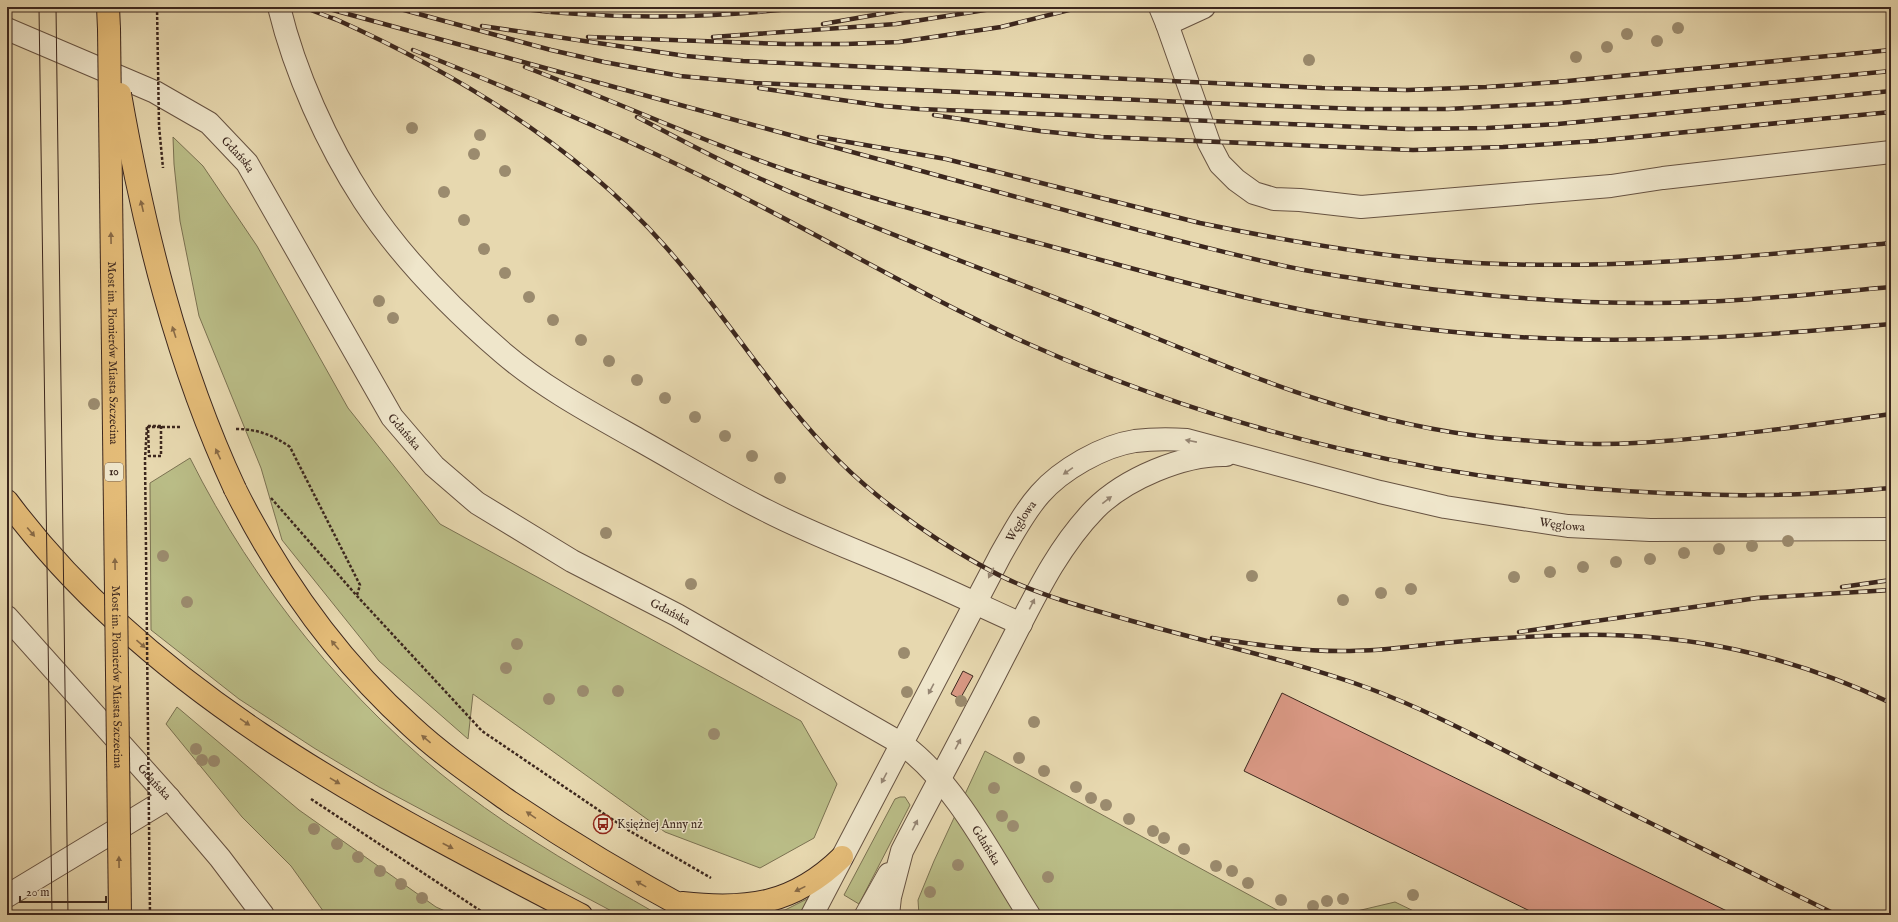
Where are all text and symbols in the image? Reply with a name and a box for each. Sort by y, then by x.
street label: Gdańska [218,133,259,176]
one-way arrow [139,200,145,212]
one-way arrow [108,231,114,244]
street label: Most im. Pionierów Miasta Szczecina [104,261,122,445]
one-way arrow [171,325,177,337]
street label: Gdańska [385,410,425,454]
one-way arrow [1185,438,1197,444]
one-way arrow [215,448,221,460]
road number: 10 [105,463,123,481]
one-way arrow [1063,467,1073,475]
one-way arrow [1101,495,1112,504]
street label: Węglowa [1002,497,1040,544]
street label: Węglowa [1539,514,1586,534]
one-way arrow [26,526,35,537]
one-way arrow [112,557,118,570]
one-way arrow [988,568,994,579]
street label: Most im. Pionierów Miasta Szczecina [108,585,126,769]
street label: Gdańska [648,595,694,629]
one-way arrow [1028,598,1035,610]
one-way arrow [137,639,146,648]
one-way arrow [331,640,340,651]
one-way arrow [928,683,934,695]
one-way arrow [240,718,250,726]
one-way arrow [420,734,431,743]
one-way arrow [954,738,961,750]
street label: Gdańska [134,761,175,803]
one-way arrow [881,772,887,784]
one-way arrow [329,778,341,785]
one-way arrow [525,811,536,819]
bus stop icon: Księżnej Anny nż [592,813,614,835]
place label: Księżnej Anny nż [617,817,703,832]
one-way arrow [912,819,918,831]
street label: Gdańska [968,823,1004,868]
one-way arrow [442,843,454,849]
one-way arrow [116,855,122,868]
scale bar [20,878,106,904]
one-way arrow [635,881,647,887]
text: 20 m [26,885,49,900]
one-way arrow [795,886,806,892]

